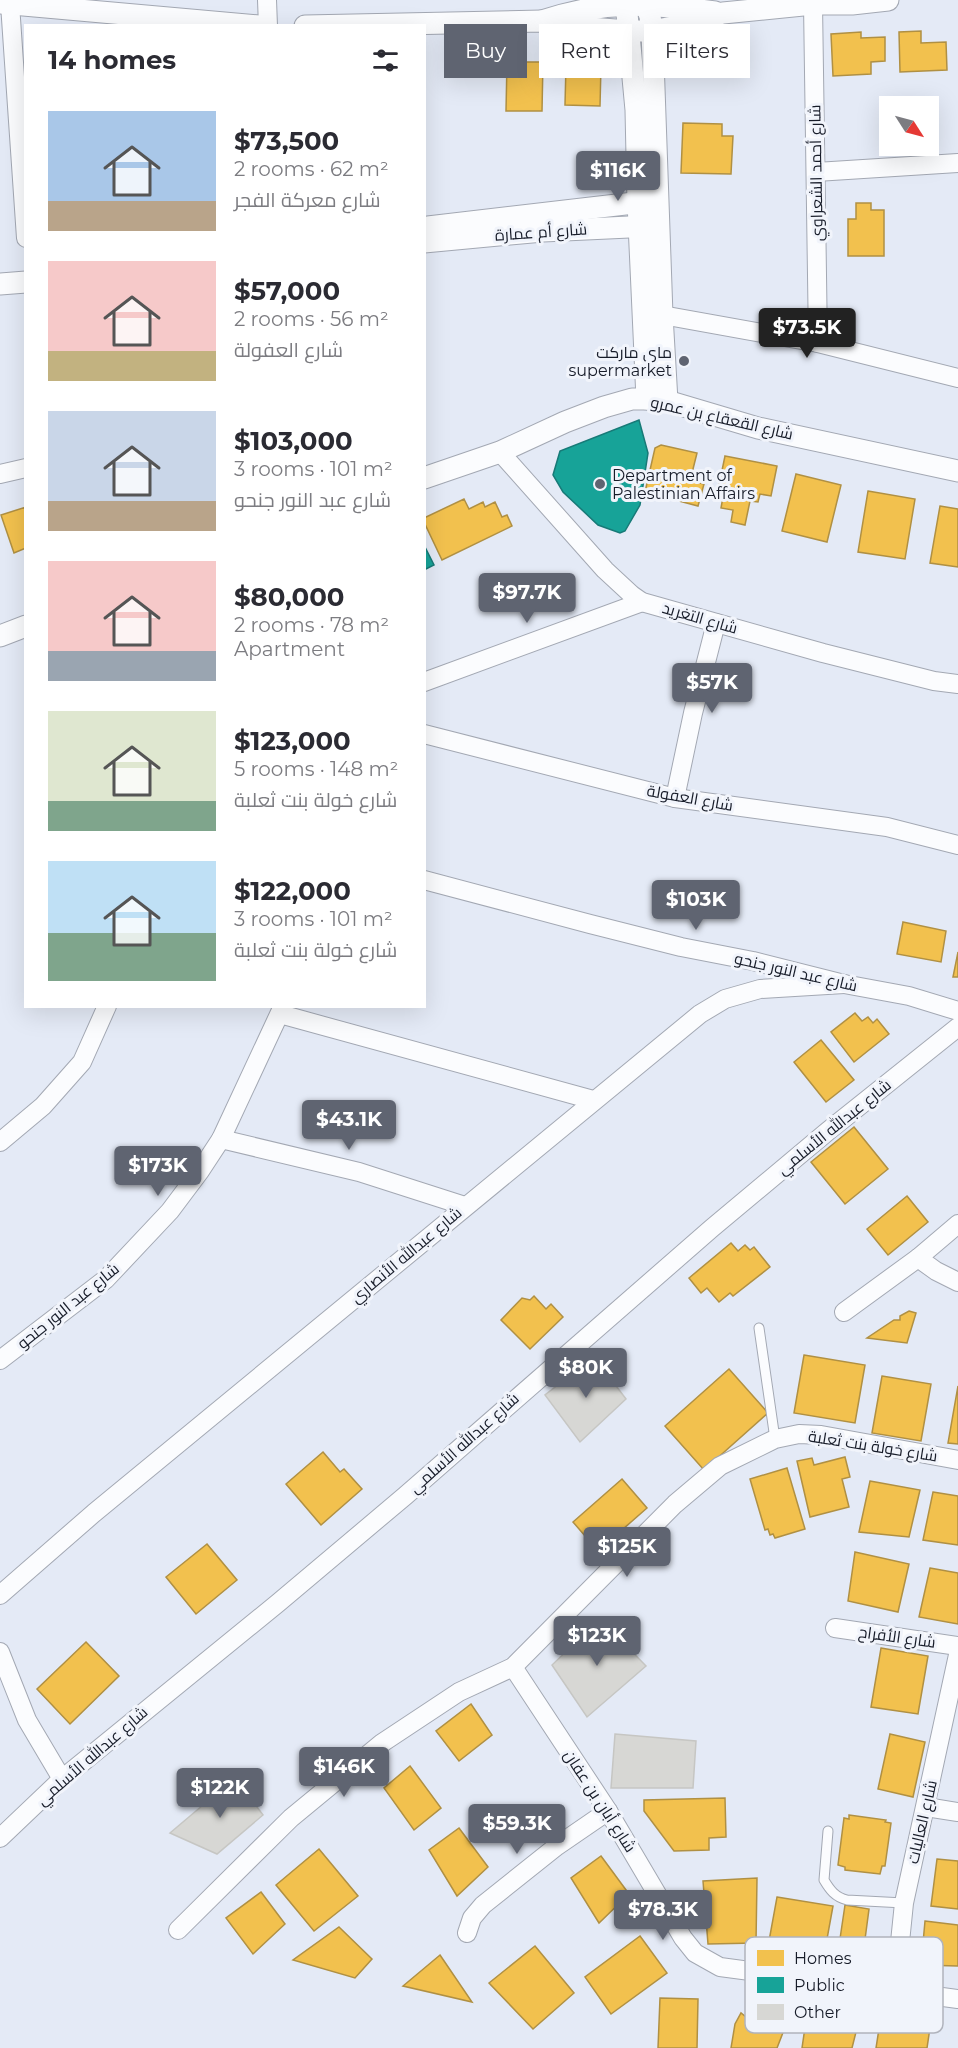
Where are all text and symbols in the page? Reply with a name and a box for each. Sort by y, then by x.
chip: Buy [444,24,527,78]
chip: Rent [539,24,632,78]
chip: Filters [644,24,750,78]
text: 14 homes [48,44,176,76]
icon: filters [369,44,402,77]
north arrow [879,96,939,156]
map controls [879,96,939,156]
street label: شارع أحمد الشعراوي [805,104,831,242]
text: $73,500 [234,125,339,157]
icon: home [96,135,168,207]
pin: $116K [576,151,660,202]
text: 2 rooms · 62 m² [234,157,389,181]
text: $116K [590,158,646,182]
text: شارع معركة الفجر [234,188,381,212]
street label: شارع أم عمارة [494,219,588,247]
text: $57,000 [234,275,340,307]
icon: home [96,285,168,357]
text: 2 rooms · 56 m² [234,307,389,331]
pin: $73.5K [758,308,856,359]
text: $73.5K [773,315,841,339]
text: شارع العفولة [234,338,343,362]
place label: ماي ماركت supermarket [569,343,672,380]
marker: ماي ماركت supermarket [677,354,691,368]
street label: شارع القعقاع بن عمرو [648,392,795,446]
text: $103,000 [234,425,353,457]
icon: home [96,435,168,507]
text: 3 rooms · 101 m² [234,457,393,481]
place label: Department of Palestinian Affairs [612,466,755,503]
marker: Department of Palestinian Affairs [593,477,607,491]
text: شارع عبد النور جنحو [234,488,391,512]
pin: $97.7K [478,573,576,624]
text: $97.7K [493,580,561,604]
text: $80,000 [234,581,345,613]
icon: home [96,585,168,657]
street label: شارع التغريد [659,598,740,640]
text: 2 rooms · 78 m² [234,613,389,637]
text: Apartment [234,637,345,661]
pin: $57K [676,663,748,714]
text: $57K [686,670,738,694]
text: $123,000 [234,725,351,757]
icon: home [96,735,168,807]
text: 5 rooms · 148 m² [234,757,398,781]
street label: شارع العفولة [645,781,735,817]
text: شارع خولة بنت ثعلبة [234,788,397,812]
text: $122,000 [234,875,351,907]
pin: $103K [654,880,738,931]
icon: home [96,885,168,957]
text: $103K [666,887,726,911]
text: 3 rooms · 101 m² [234,907,393,931]
text: شارع خولة بنت ثعلبة [234,938,397,962]
street label: شارع عبد النور جنحو [732,949,859,997]
street label: شارع عبدالله الأسلمي [773,1074,897,1182]
pin: $43.1K [300,1100,398,1151]
text: $43.1K [316,1107,382,1131]
pin: $173K [116,1146,200,1197]
text: $173K [128,1153,188,1177]
street label: شارع عبدالله الأنصاري [346,1202,468,1310]
street label: شارع عبد النور جنحو [13,1259,124,1354]
pin: $80K [550,1348,622,1399]
text: $80K [559,1355,613,1379]
street label: شارع عبدالله الأسلمي [405,1388,525,1500]
street label: شارع خولة بنت ثعلبة [807,1426,939,1468]
pin: $125K [585,1527,669,1578]
text: $125K [598,1534,656,1558]
pin: $123K [555,1616,639,1667]
street label: شارع الأفراح [857,1622,937,1654]
text: $123K [568,1623,626,1647]
street label: شارع عبدالله الأسلمي [32,1702,154,1812]
street label: شارع أبان بن عفان [558,1746,640,1857]
pin: $146K [302,1747,386,1798]
text: $146K [313,1754,375,1778]
pin: $122K [178,1768,262,1819]
text: $122K [191,1775,249,1799]
street label: شارع العاليات [903,1778,943,1866]
pin: $59.3K [468,1804,566,1855]
text: $59.3K [482,1811,552,1835]
pin: $78.3K [614,1890,712,1941]
text: $78.3K [628,1897,698,1921]
legend [745,1937,943,2033]
text: Homes [794,1949,852,1968]
text: Public [794,1976,845,1995]
text: Other [794,2003,841,2022]

